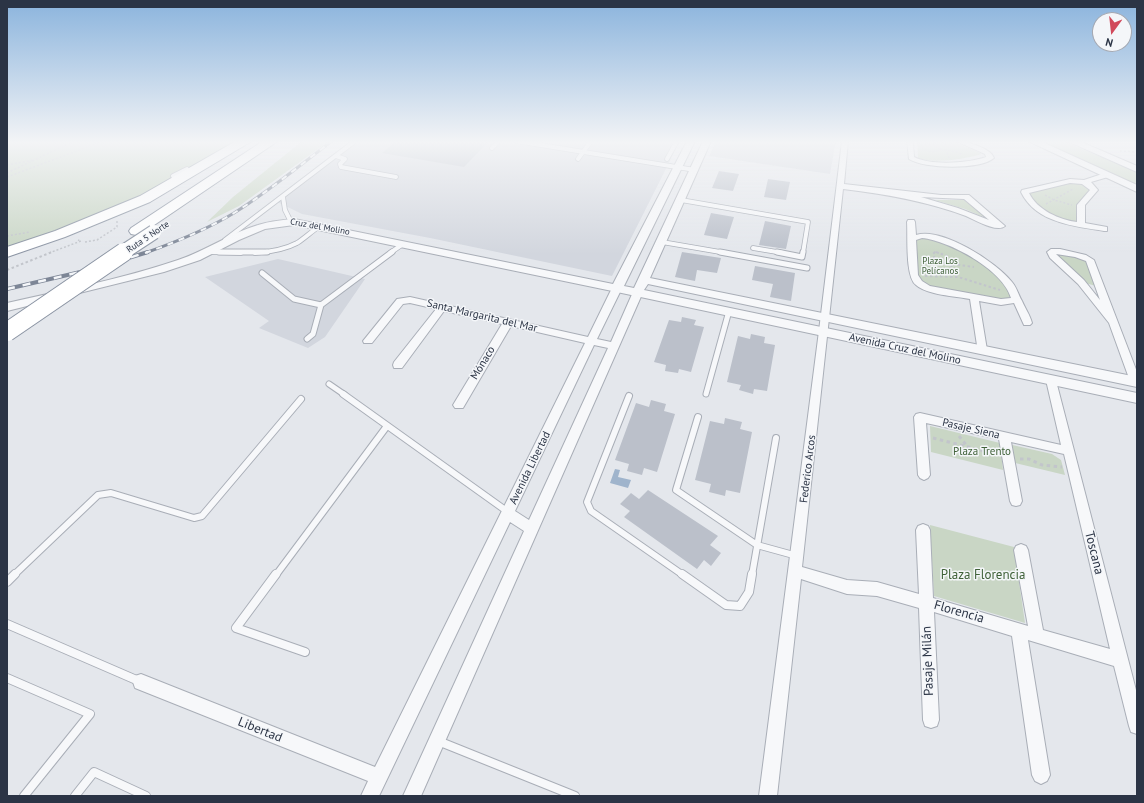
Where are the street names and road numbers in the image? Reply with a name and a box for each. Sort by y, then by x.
street label: Cruz del Molino [289,216,351,238]
street label: Ruta 5 Norte [125,219,171,255]
street label: Santa Margarita del Mar [425,297,539,335]
street label: Avenida Cruz del Molino [848,331,962,367]
street label: Mónaco [468,344,498,382]
street label: Pasaje Siena [941,416,1001,442]
street label: Avenida Libertad [507,429,553,507]
street label: Federico Arcos [797,434,819,504]
street label: Toscana [1081,530,1107,576]
street label: Florencia [932,597,986,627]
street label: Pasaje Milán [919,626,937,696]
street label: Libertad [236,714,284,746]

